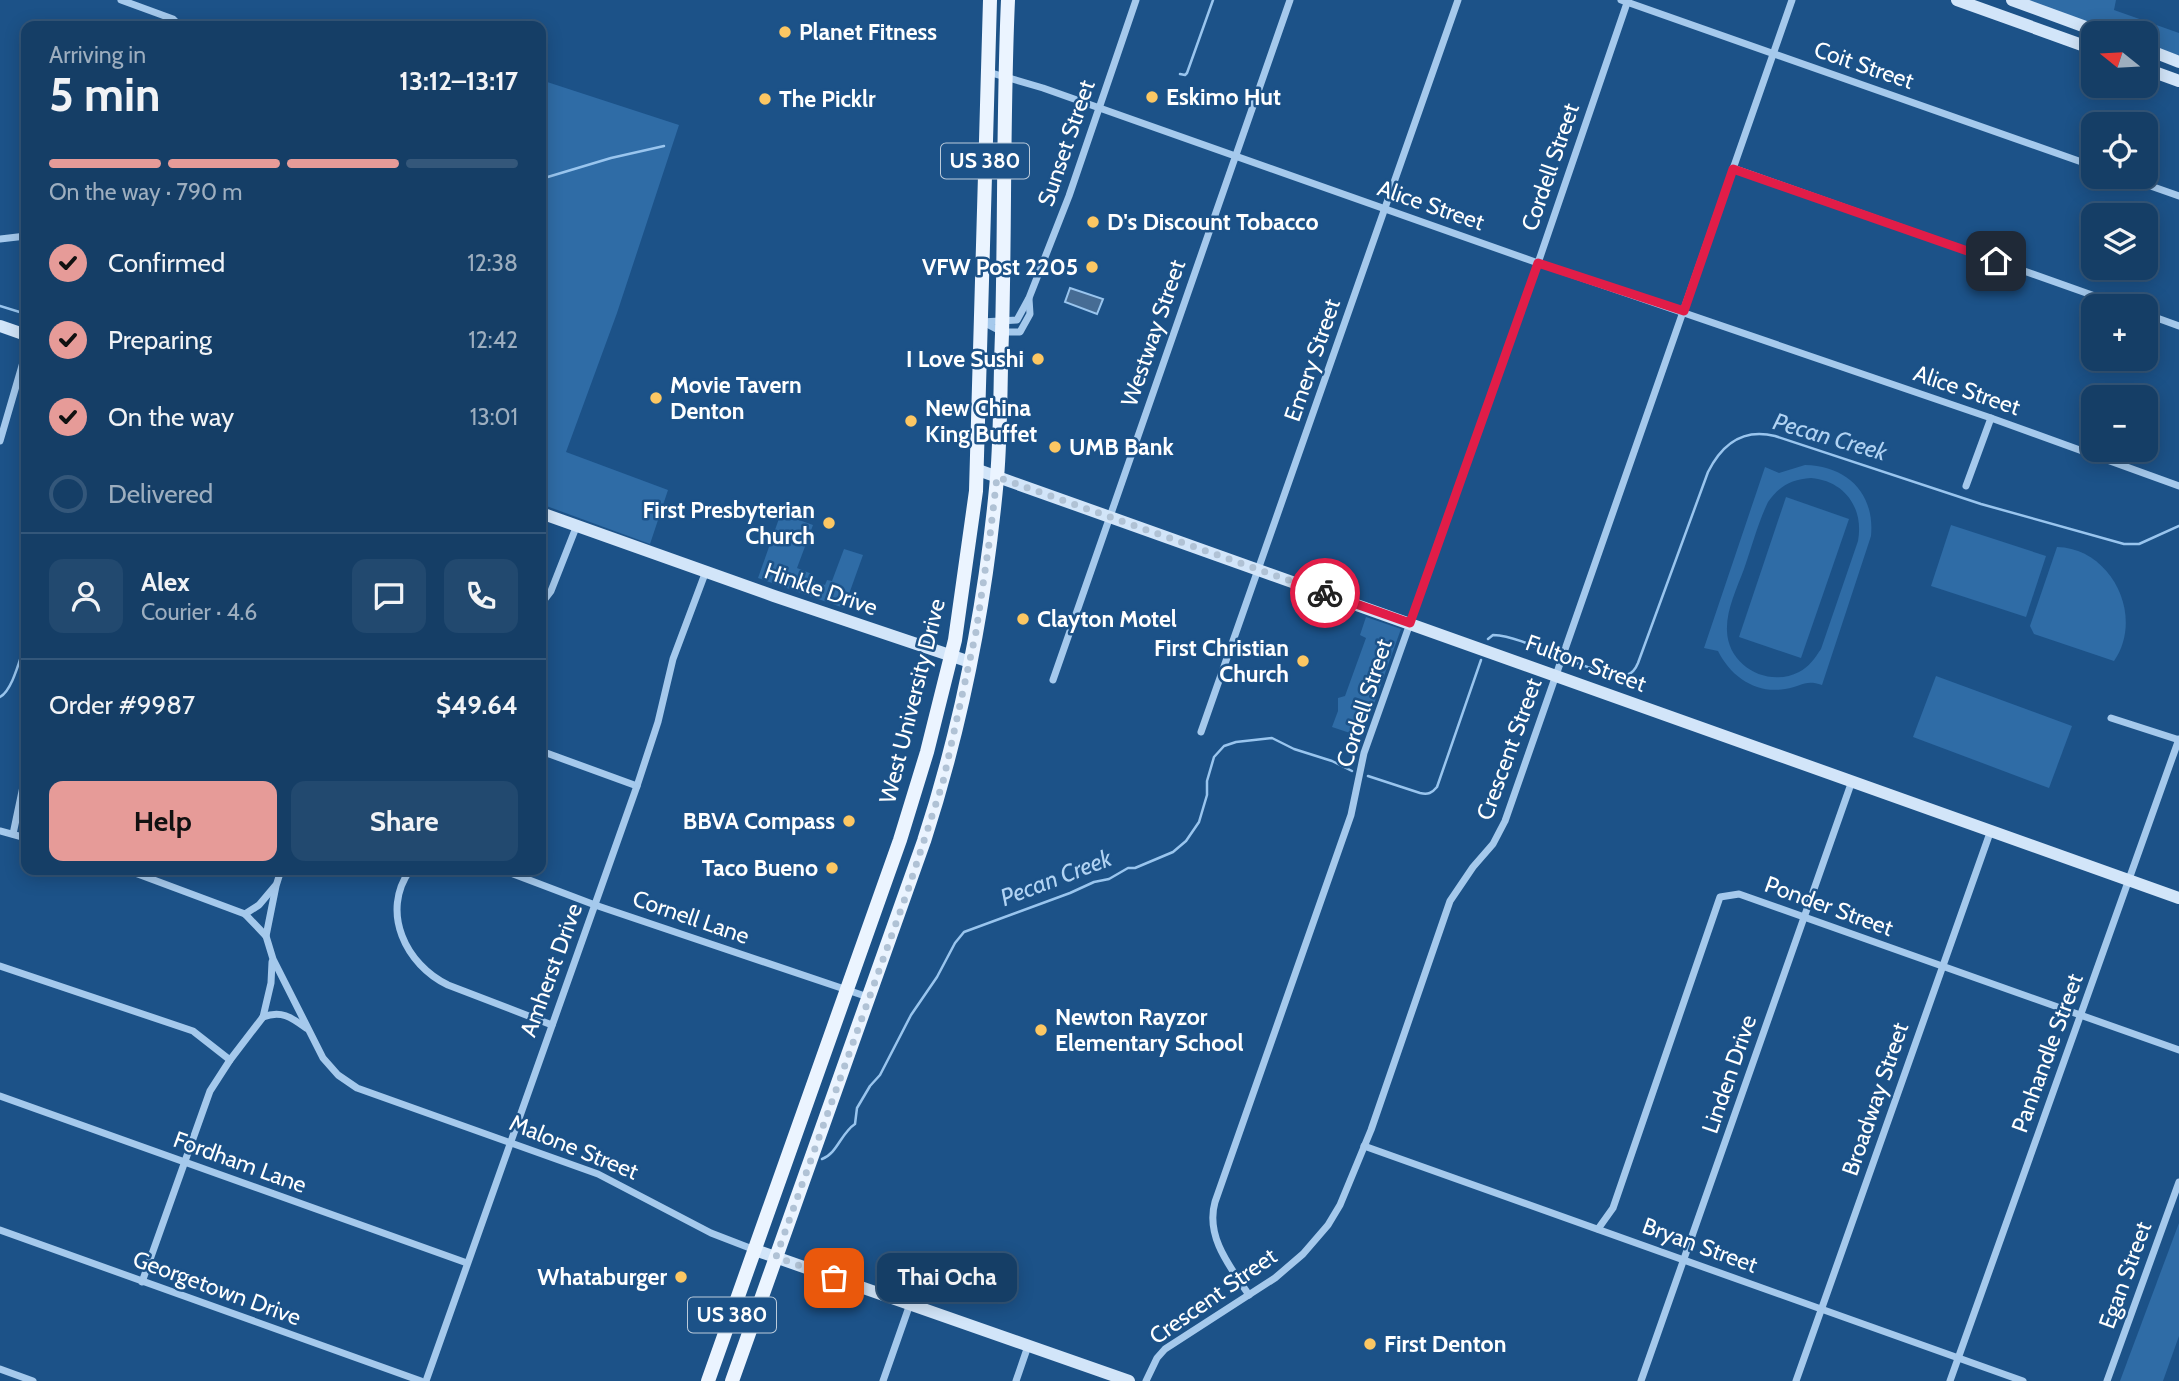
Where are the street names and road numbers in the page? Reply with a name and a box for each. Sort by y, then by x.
street label: Coit Street [1811,35,1918,95]
street label: Sunset Street [1031,76,1101,210]
street label: Cordell Street [1515,99,1585,235]
road number: US 380 [941,144,1029,178]
street label: Alice Street [1374,174,1488,236]
street label: Westway Street [1115,256,1191,410]
street label: Emery Street [1278,295,1346,425]
street label: Alice Street [1910,359,2024,421]
street label: Hinkle Drive [761,557,882,622]
street label: West University Drive [873,596,951,806]
street label: Fulton Street [1522,628,1650,698]
street label: Cordell Street [1330,635,1398,771]
street label: Crescent Street [1470,674,1548,824]
street label: Ponder Street [1761,870,1897,942]
street label: Cornell Lane [629,884,753,950]
street label: Amherst Drive [514,899,588,1041]
street label: Panhandle Street [2005,969,2089,1136]
street label: Linden Drive [1696,1011,1762,1137]
street label: Broadway Street [1836,1019,1914,1179]
street label: Malone Street [505,1108,643,1186]
street label: Fordham Lane [170,1125,311,1199]
street label: Bryan Street [1639,1211,1762,1279]
street label: Egan Street [2093,1217,2157,1332]
street label: Crescent Street [1144,1242,1282,1350]
street label: Georgetown Drive [129,1245,305,1331]
road number: US 380 [688,1298,776,1332]

